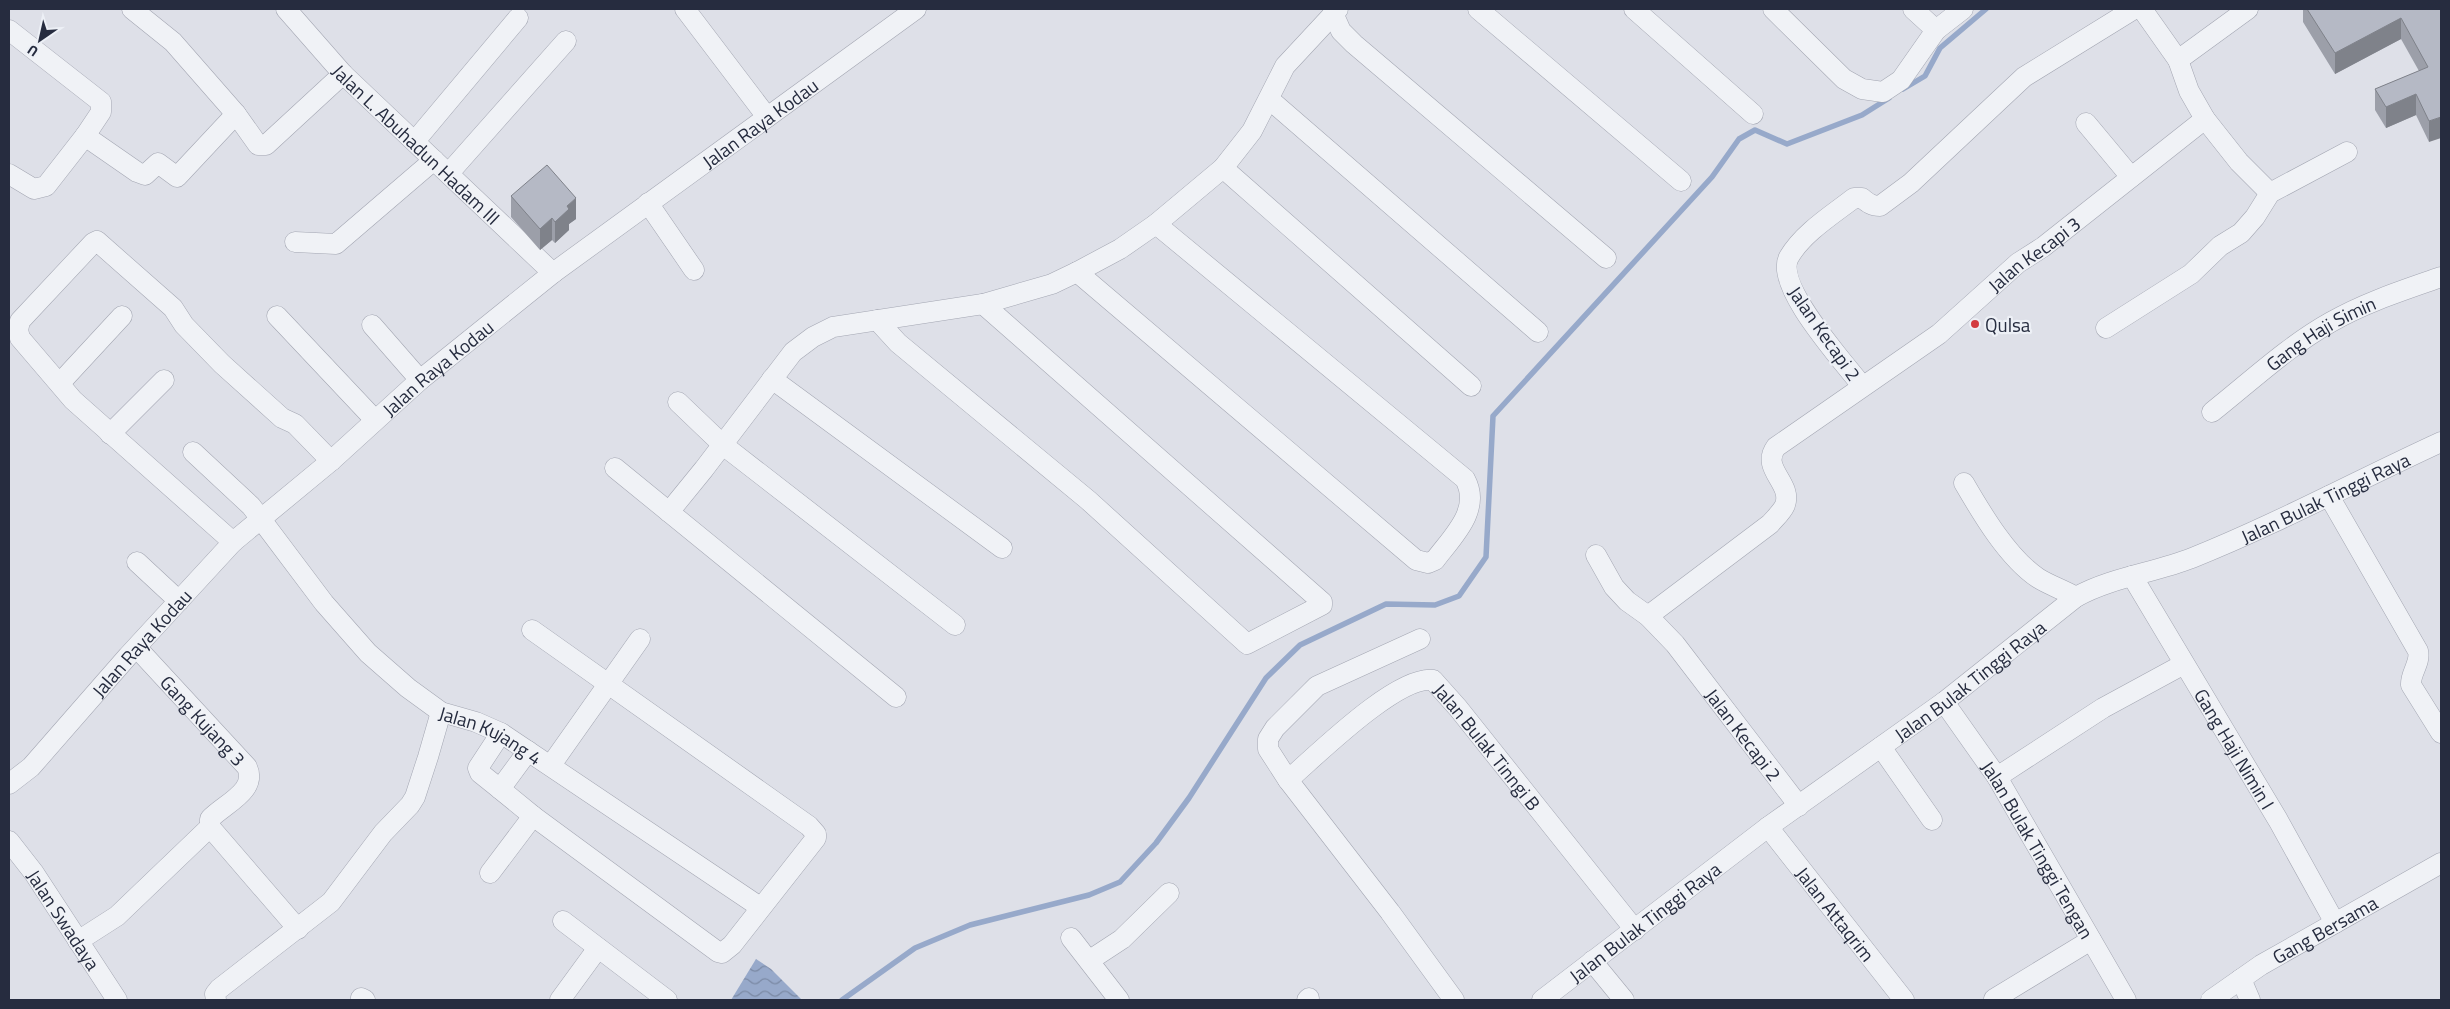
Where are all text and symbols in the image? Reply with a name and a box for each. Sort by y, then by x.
north arrow [15,15,65,65]
text: U [23,40,42,62]
street label: Jalan L. Abuhadun Hadam III [326,57,507,231]
street label: Jalan Raya Kodau [696,70,824,175]
street label: Jalan Kecapi 3 [1981,209,2086,299]
street label: Jalan Kecapi 2 [1782,280,1868,386]
street label: Gang Haji Simin [2259,288,2380,377]
place label: Qulsa [1985,310,2031,339]
street label: Jalan Raya Kodau [375,312,499,423]
marker: Qulsa [1969,318,1981,330]
street label: Jalan Bulak Tinggi Raya [2236,444,2415,550]
street label: Jalan Raya Kodau [84,582,198,703]
street label: Jalan Bulak Tinggi Raya [1888,612,2052,748]
street label: Gang Kujang 3 [154,668,253,772]
street label: Jalan Bulak Tinngi B [1427,676,1548,816]
street label: Jalan Kecapi 2 [1699,681,1789,787]
street label: Gang Haji Nimin I [2188,682,2283,814]
street label: Jalan Kujang 4 [436,698,548,771]
street label: Jalan Bulak Tinggi Tengan [1975,754,2102,944]
street label: Jalan Bulak Tinggi Raya [1562,854,1727,989]
street label: Jalan Attaqrim [1789,860,1883,967]
street label: Jalan Swadaya [21,863,108,976]
street label: Gang Bersama [2266,887,2383,971]

